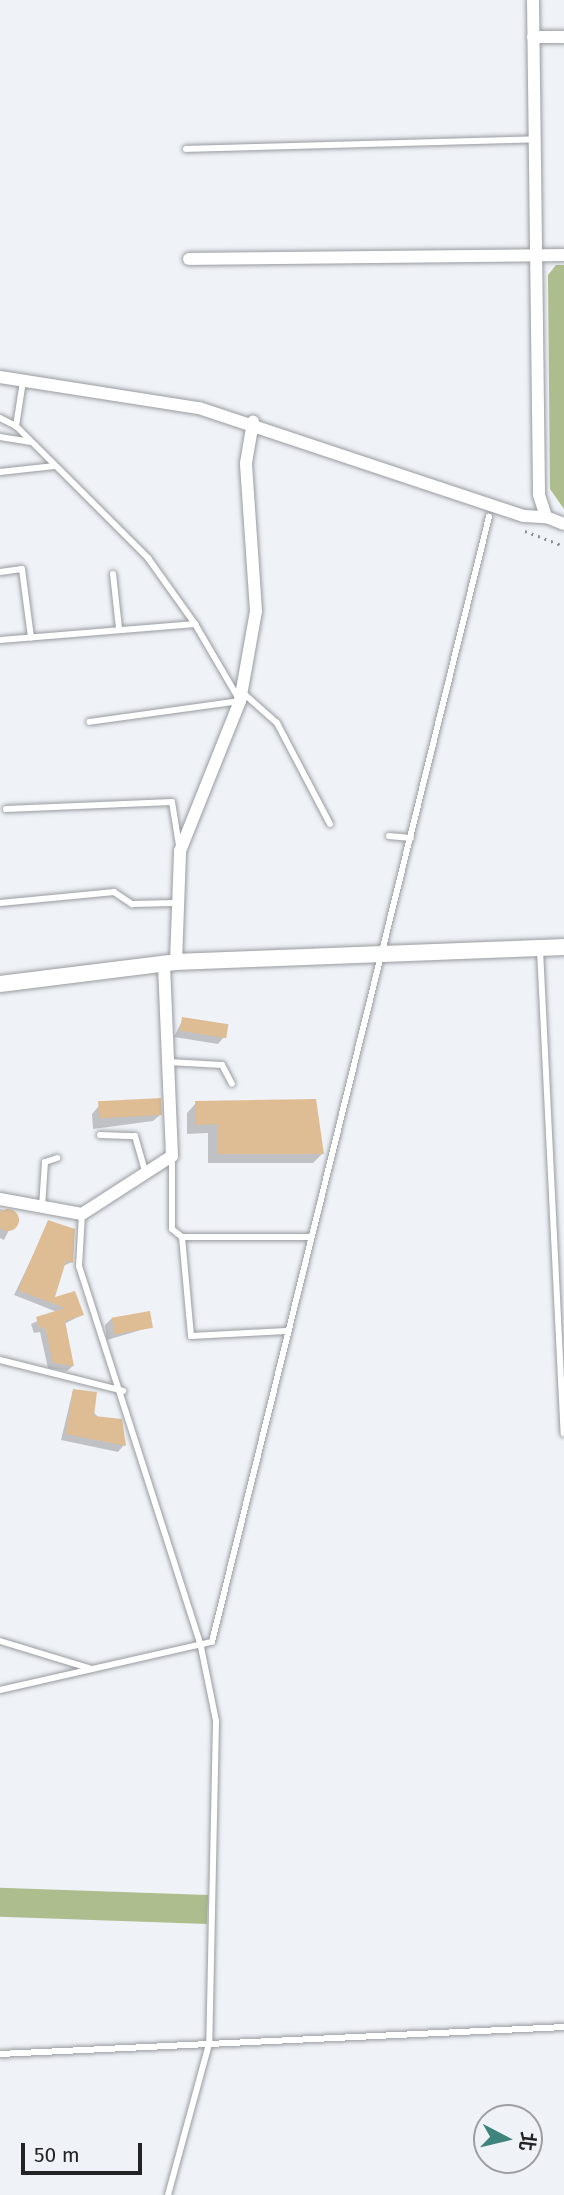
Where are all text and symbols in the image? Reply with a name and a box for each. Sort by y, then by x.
north arrow [473,2104,543,2174]
scale bar [24,2128,145,2172]
text: 北 [515,2131,540,2152]
text: 50 m [34,2142,80,2168]

